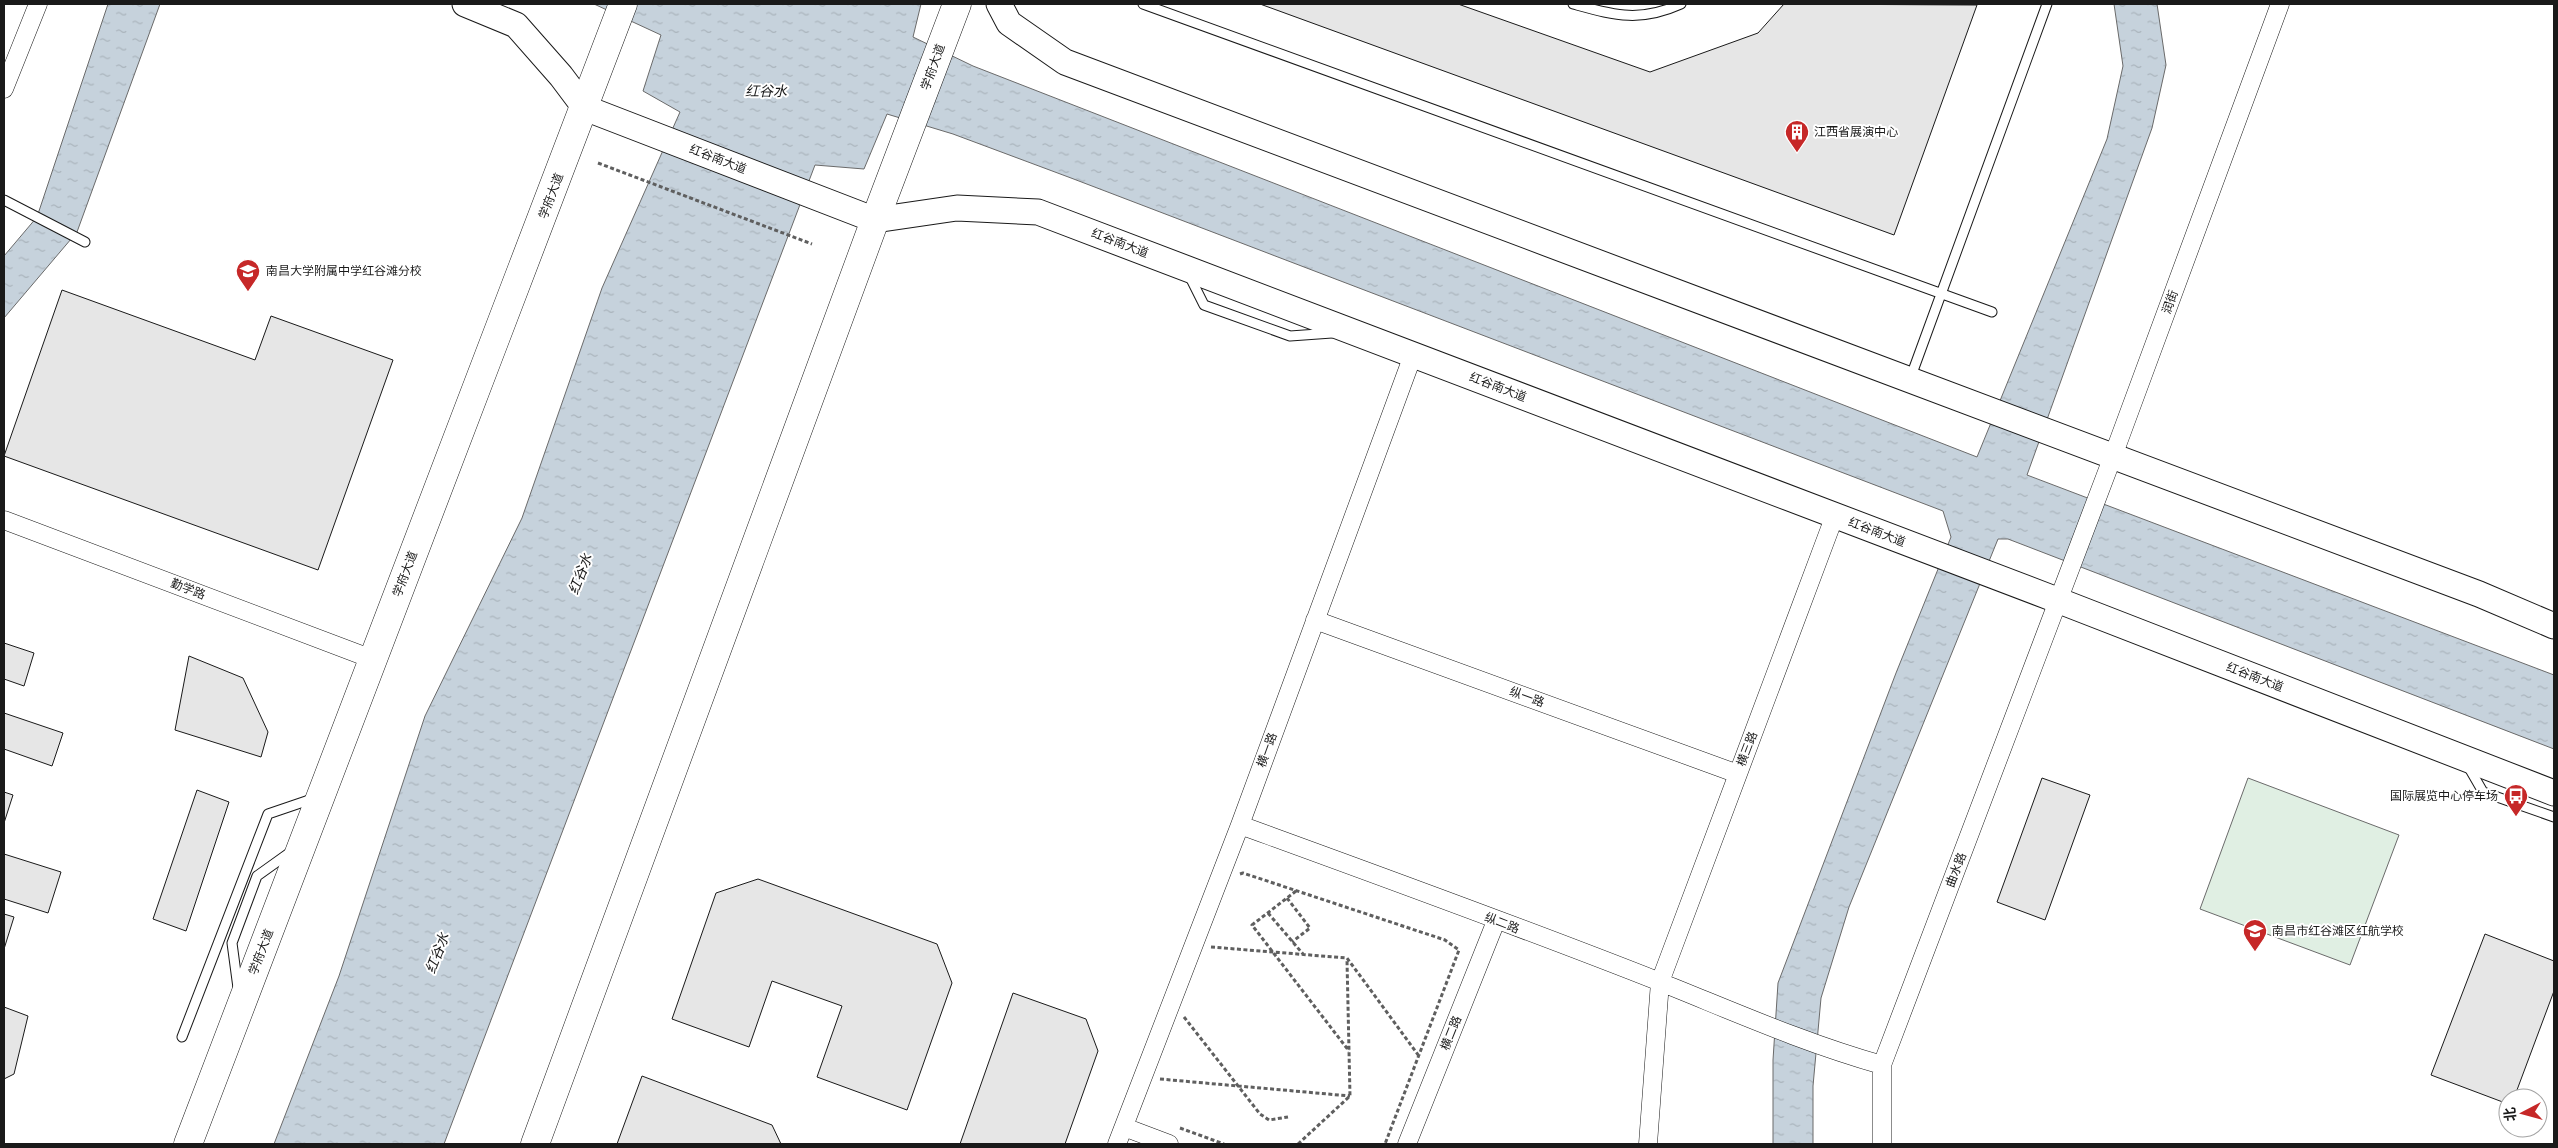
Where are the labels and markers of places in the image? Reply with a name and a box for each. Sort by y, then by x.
building icon: 江西省展演中心 [1784,119,1810,153]
place label: 江西省展演中心 [1814,124,1898,138]
school or university icon: 南昌大学附属中学红谷滩分校 [235,258,261,292]
place label: 南昌大学附属中学红谷滩分校 [266,263,422,277]
bus stop icon: 国际展览中心停车场 [2503,783,2529,817]
place label: 国际展览中心停车场 [2390,788,2498,802]
school or university icon: 南昌市红谷滩区红航学校 [2242,918,2268,952]
place label: 南昌市红谷滩区红航学校 [2272,923,2404,937]

